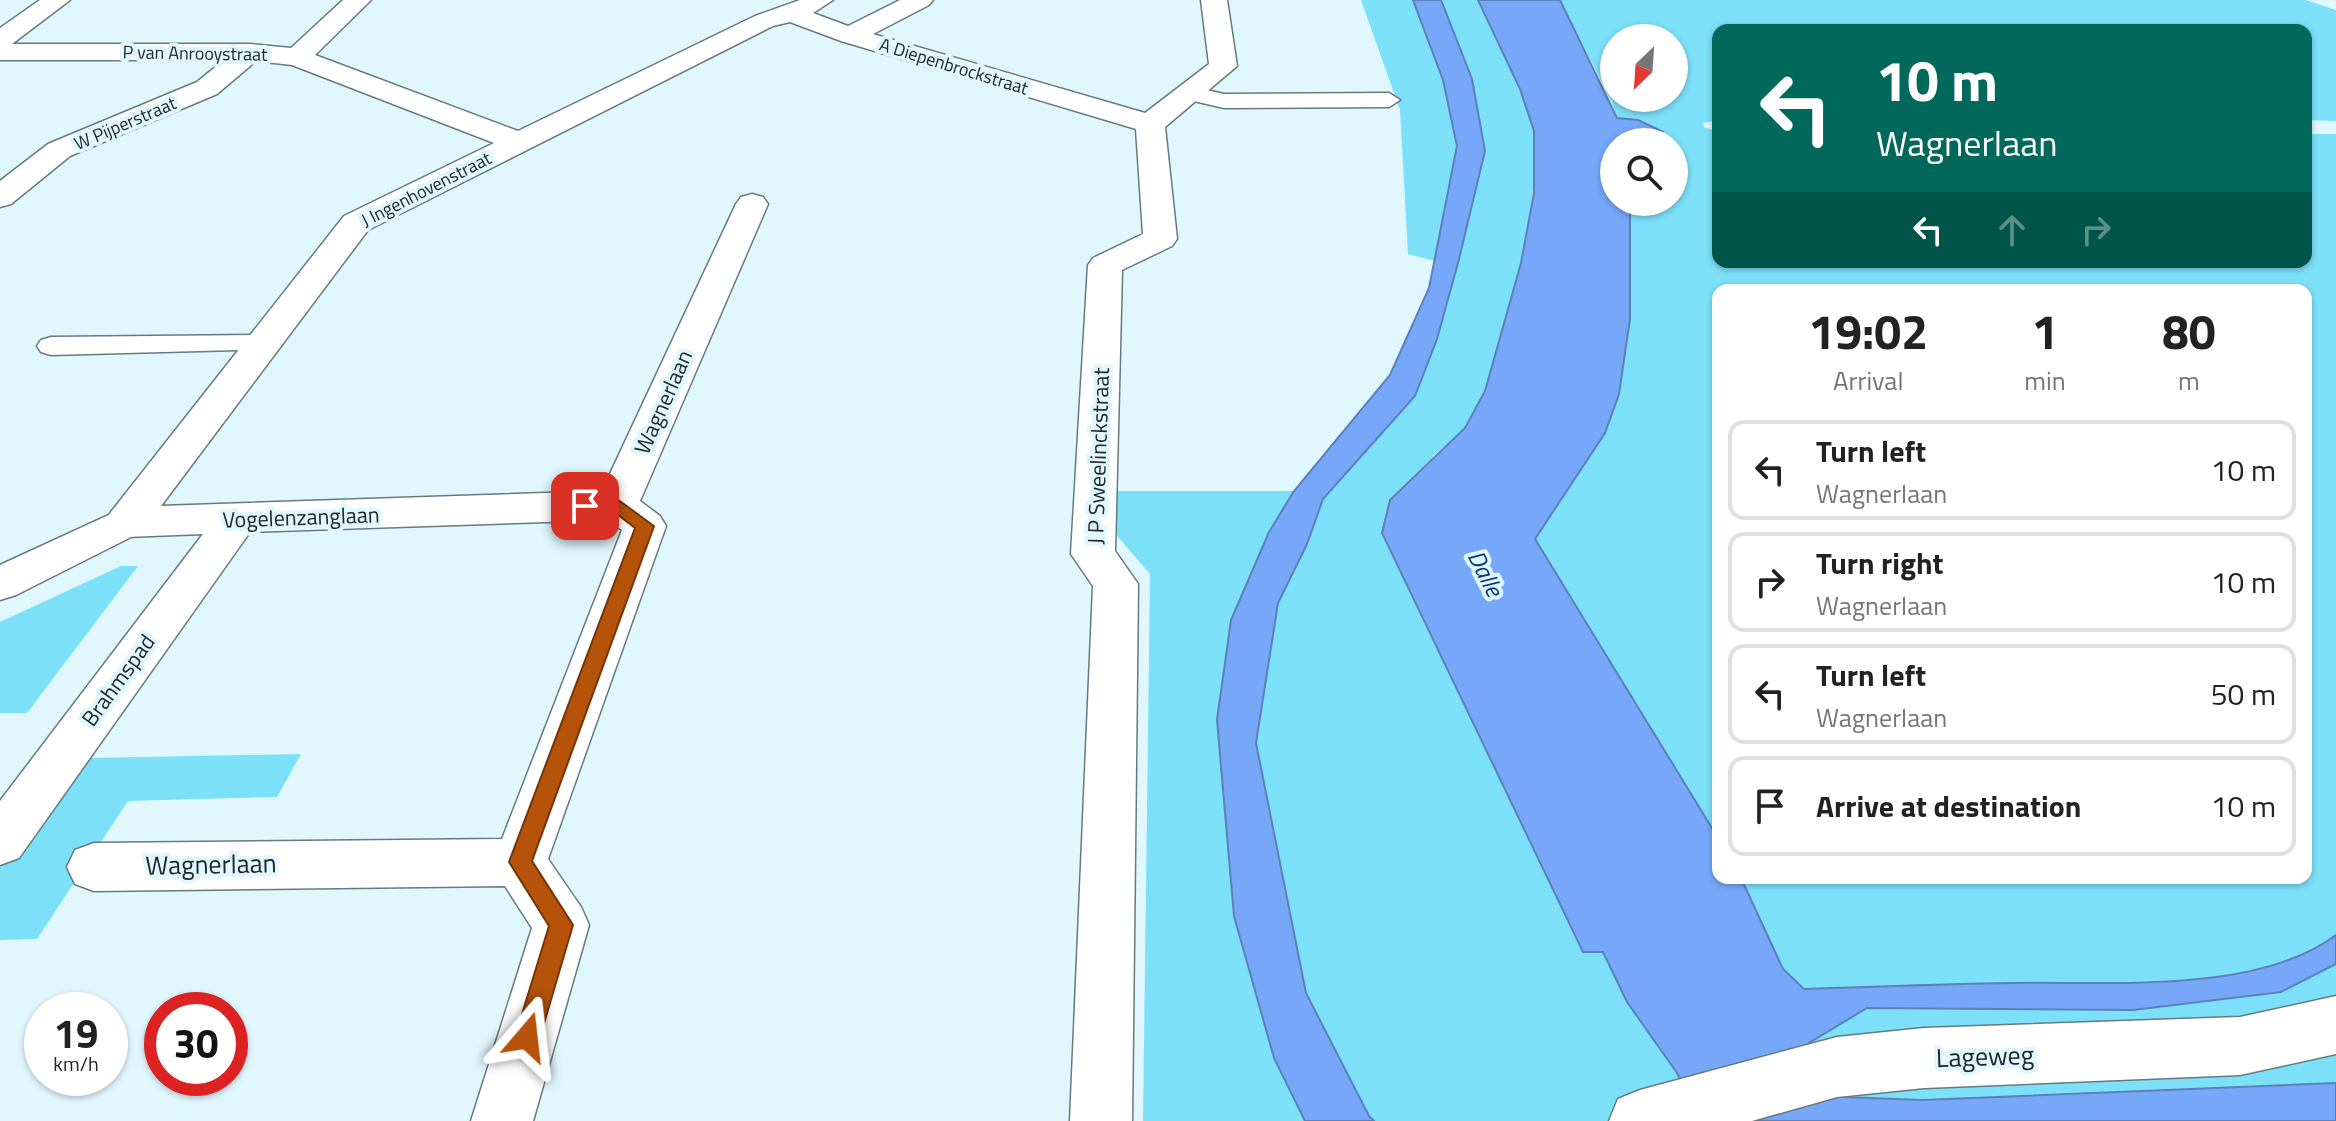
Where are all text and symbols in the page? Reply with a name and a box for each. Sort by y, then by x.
north arrow [1600,24,1688,112]
map controls [1600,24,1688,216]
street label: A Diepenbrockstraat [876,31,1032,102]
street label: P van Anrooystraat [122,38,268,68]
text: 10 m [1876,38,1998,123]
icon: left [1744,56,1848,160]
street label: W Pijperstraat [70,89,181,157]
text: Wagnerlaan [1876,115,2058,170]
button: search [1600,128,1688,216]
street label: J Ingenhovenstraat [356,144,496,233]
icon: left [1906,208,1950,252]
icon: ahead [1990,208,2034,252]
icon: right [2074,208,2118,252]
text: 19:02 [1808,295,1928,368]
text: 1 [2032,295,2058,368]
text: 80 [2162,295,2216,368]
street label: Wagnerlaan [625,344,701,460]
text: Arrival [1833,361,1903,400]
text: min [2024,361,2066,400]
text: m [2178,361,2200,400]
street label: J P Sweelinckstraat [1078,367,1118,545]
text: Turn left [1816,428,1926,474]
text: 10 m [2211,447,2276,493]
icon: left [1748,448,1792,492]
pin [551,472,619,540]
text: Wagnerlaan [1816,474,1947,513]
icon: arrive [563,484,607,528]
street label: Vogelenzanglaan [222,497,380,537]
text: Turn right [1816,540,1944,586]
water label: Dalle [1459,543,1514,604]
text: 10 m [2211,559,2276,605]
icon: right [1748,560,1792,604]
text: Wagnerlaan [1816,586,1947,625]
street label: Brahmspad [73,627,163,733]
text: Turn left [1816,652,1926,698]
text: 50 m [2211,671,2276,717]
icon: left [1748,672,1792,716]
text: Wagnerlaan [1816,698,1947,737]
text: Arrive at destination [1816,783,2081,829]
text: 10 m [2211,783,2276,829]
icon: arrive [1748,784,1792,828]
street label: Wagnerlaan [145,843,277,885]
speed limit sign: 30 [144,992,248,1096]
position arrow [485,995,569,1079]
text: 19 [54,1003,98,1064]
street label: Lageweg [1935,1035,2035,1077]
text: km/h [53,1048,99,1079]

